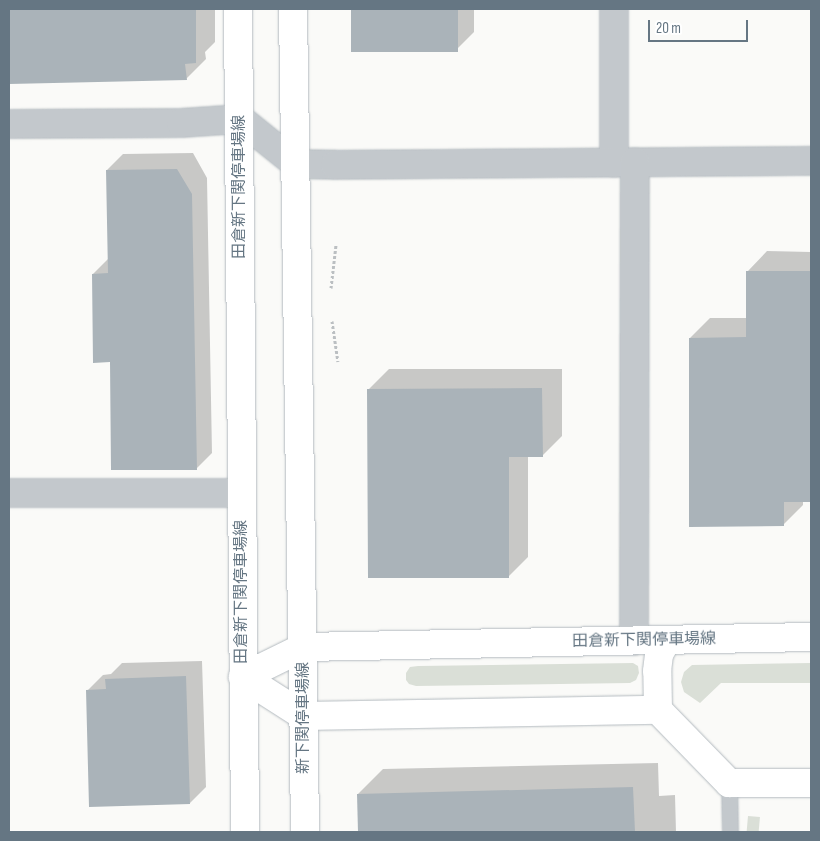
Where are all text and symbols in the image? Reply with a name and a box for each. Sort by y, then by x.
scale bar [650,10,750,42]
text: 20 m [656,19,681,38]
street label: 田倉新下関停車場線 [230,115,250,259]
street label: 田倉新下関停車場線 [232,520,252,664]
street label: 田倉新下関停車場線 [572,630,716,652]
street label: 新下関停車場線 [294,662,314,774]

